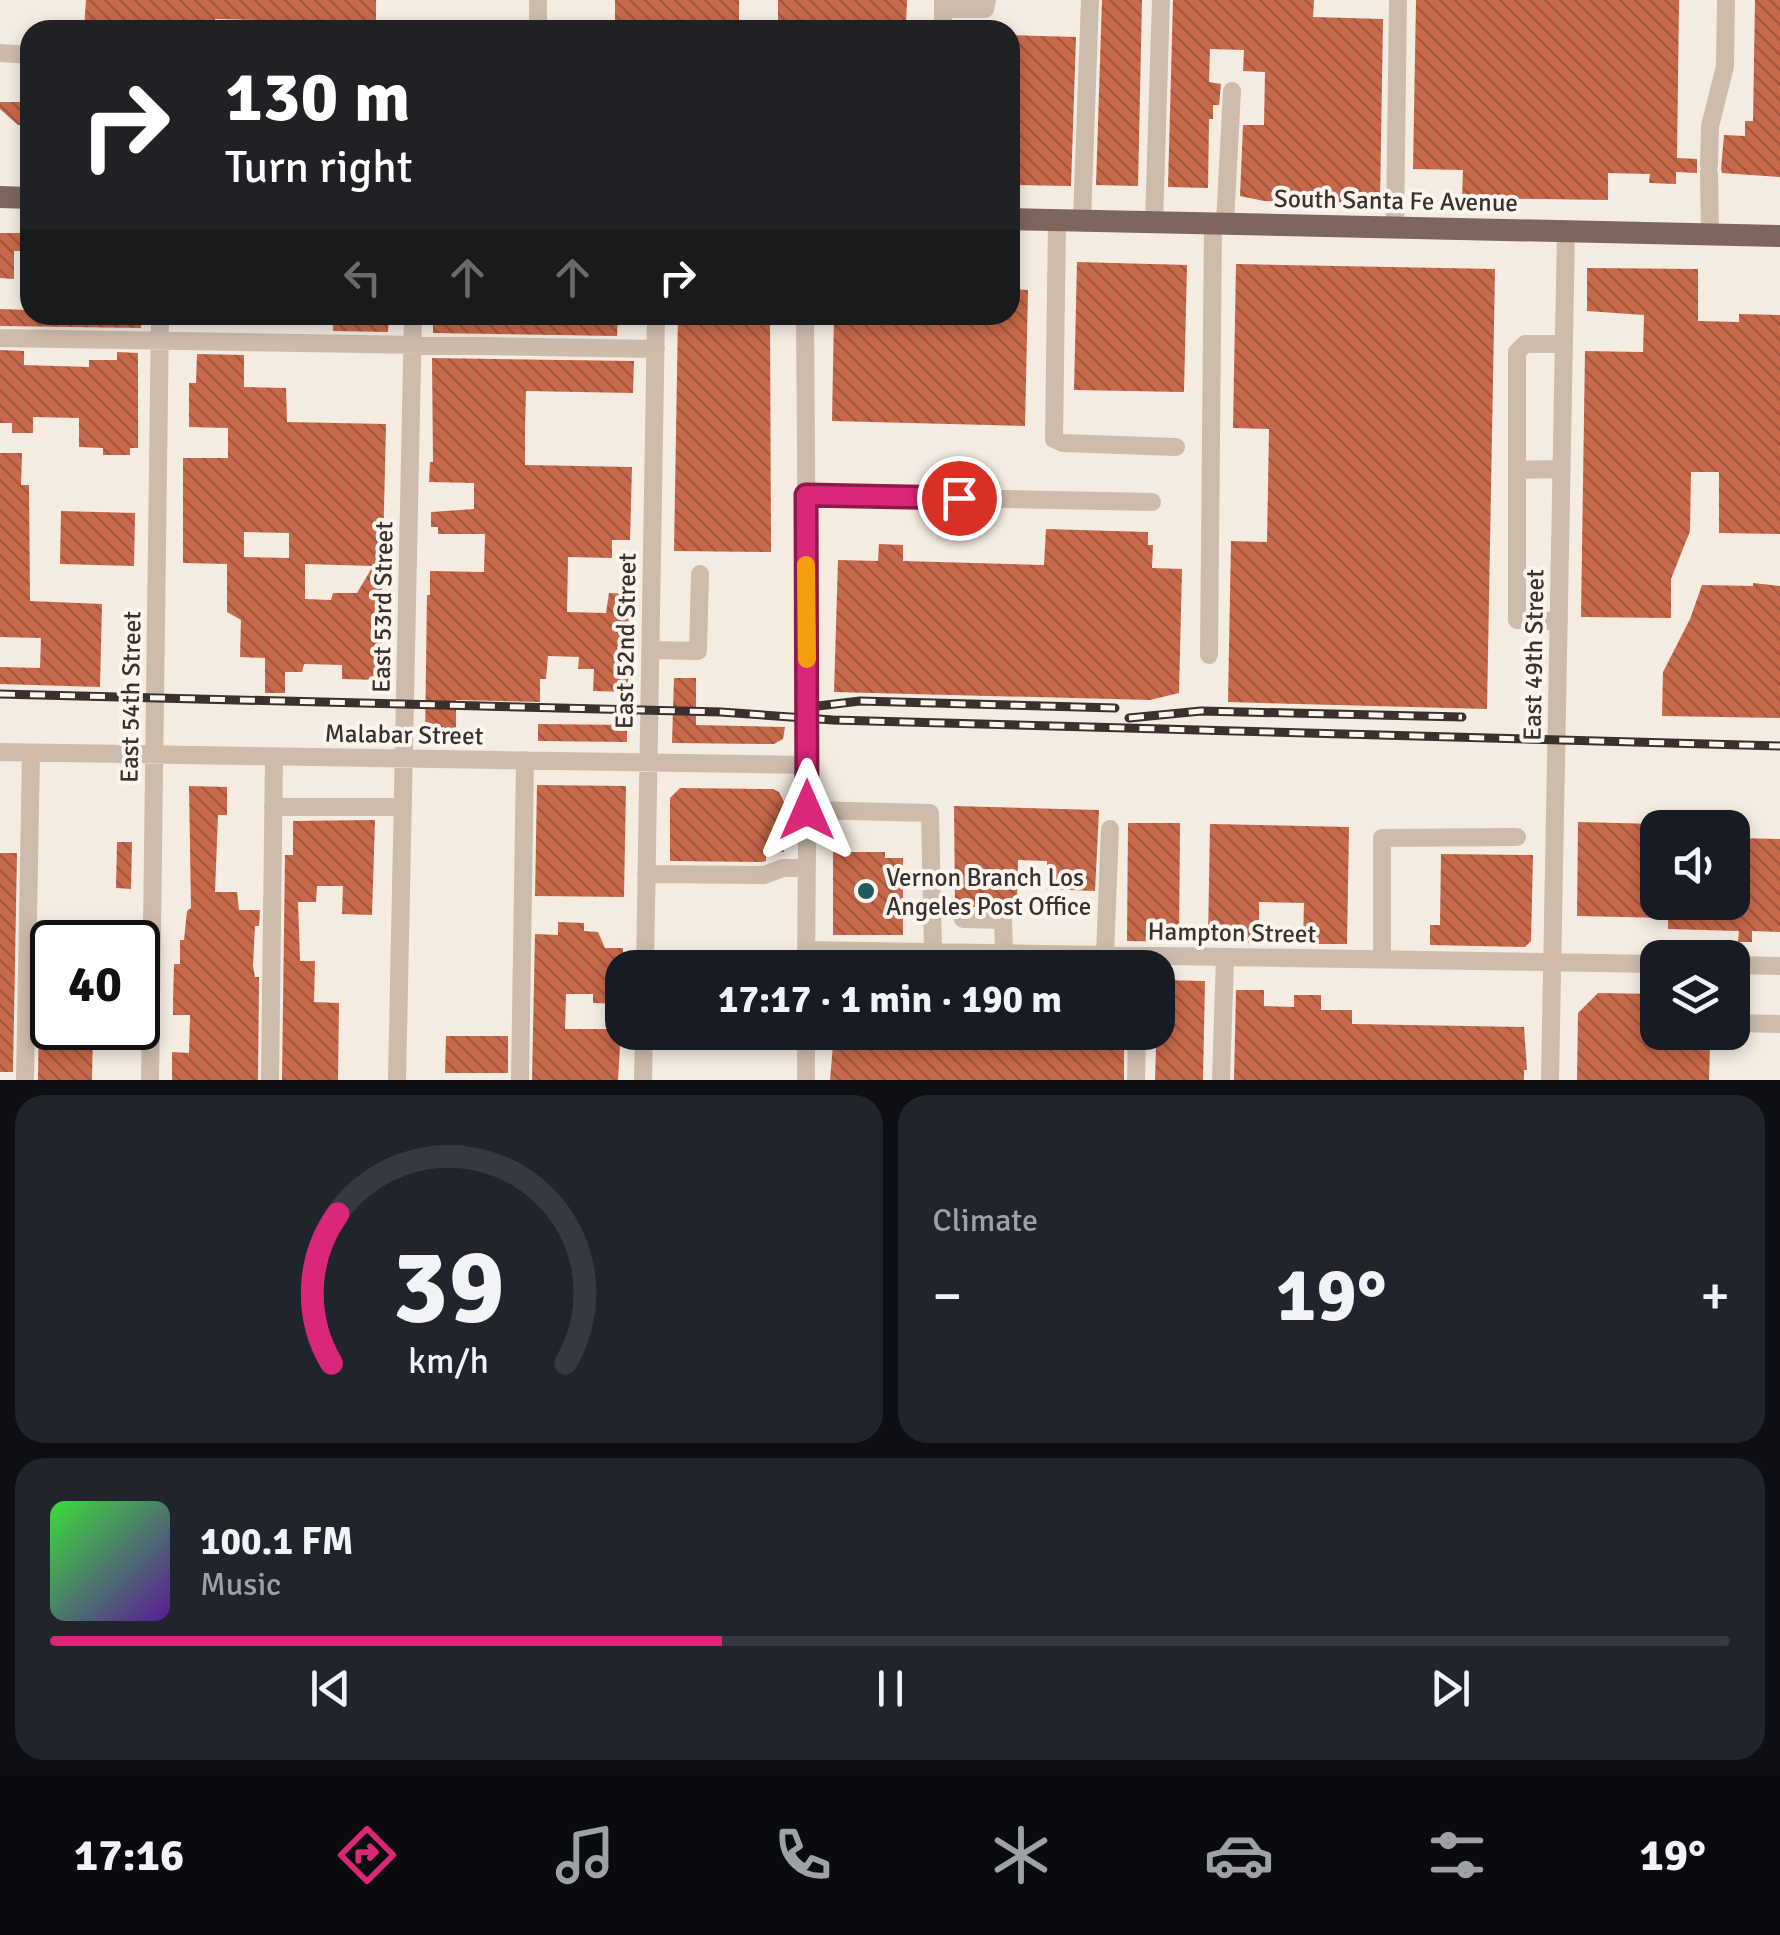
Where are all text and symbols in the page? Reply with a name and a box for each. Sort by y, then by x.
text: 130 m [225,54,410,140]
icon: right [60,60,190,190]
text: Turn right [225,140,413,195]
street label: South Santa Fe Avenue [1274,183,1518,218]
icon: left [335,250,390,305]
icon: ahead [440,250,495,305]
icon: ahead [545,250,600,305]
icon: right [650,250,705,305]
pin [917,456,1002,541]
icon: arrive [932,471,987,526]
street label: East 53rd Street [366,521,400,693]
street label: East 52nd Street [608,552,643,729]
street label: East 49th Street [1517,569,1551,741]
street label: East 54th Street [114,611,148,783]
street label: Malabar Street [324,718,484,751]
position arrow [755,758,859,862]
map controls [1640,810,1750,1050]
button: sound [1640,810,1750,920]
place label: Vernon Branch Los Angeles Post Office [886,862,1091,922]
marker: Vernon Branch Los Angeles Post Office [855,880,877,902]
street label: Hampton Street [1147,916,1317,949]
speed limit sign: 40 [30,920,160,1050]
button: layers [1640,940,1750,1050]
text: 17:17 · 1 min · 190 m [718,976,1062,1023]
text: Climate [933,1201,1038,1240]
text: 39 [393,1223,505,1351]
text: 19° [1276,1249,1387,1342]
text: − [933,1262,962,1330]
text: + [1700,1262,1730,1330]
text: km/h [408,1339,489,1383]
text: 100.1 FM [200,1518,353,1565]
text: Music [200,1565,281,1604]
icon: previous [303,1661,358,1716]
icon: pause [863,1661,918,1716]
icon: next [1423,1661,1478,1716]
icon: directions [332,1820,402,1890]
icon: music [550,1820,620,1890]
icon: phone [768,1820,838,1890]
icon: climate [986,1820,1056,1890]
icon: car [1204,1820,1274,1890]
icon: filters [1422,1820,1492,1890]
text: 17:16 [74,1828,184,1883]
text: 19° [1639,1828,1706,1883]

